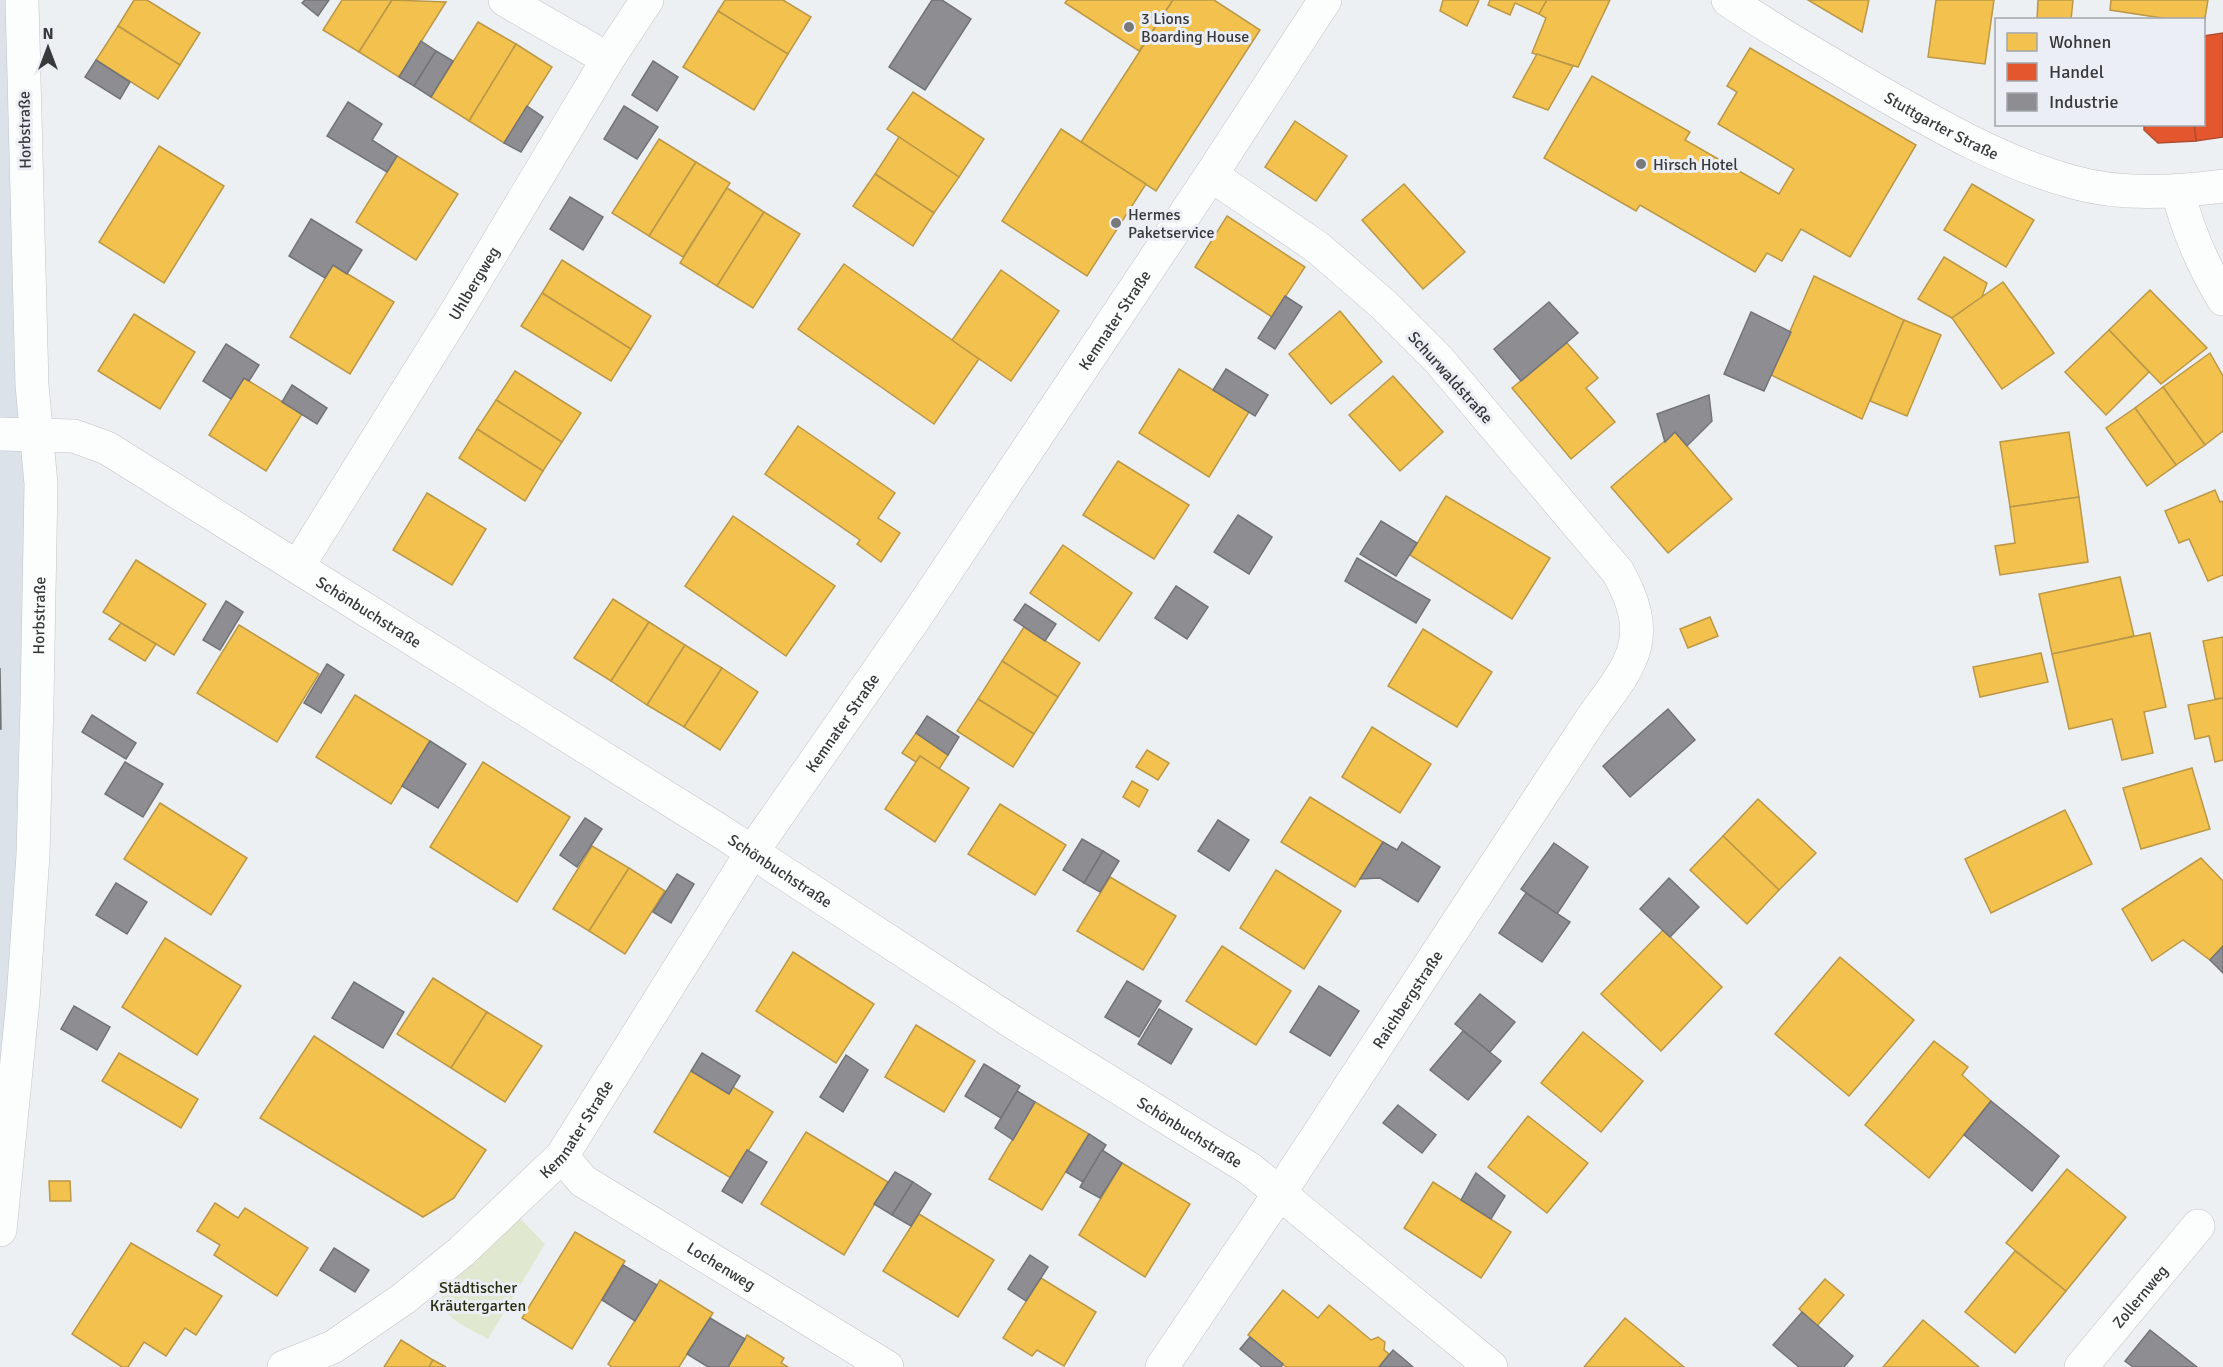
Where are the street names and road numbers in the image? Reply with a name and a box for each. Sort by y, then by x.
street label: Stuttgarter Straße [1880,88,2002,165]
street label: Horbstraße [14,91,36,169]
street label: Uhlbergweg [445,243,504,324]
street label: Kemnater Straße [1074,267,1156,374]
street label: Schurwaldstraße [1404,327,1497,428]
street label: Schönbuchstraße [312,572,425,653]
street label: Horbstraße [29,576,50,655]
street label: Kemnater Straße [802,670,884,777]
street label: Schönbuchstraße [724,830,836,912]
street label: Raichbergstraße [1368,947,1448,1053]
street label: Kemnater Straße [536,1076,618,1183]
street label: Schönbuchstraße [1133,1093,1246,1173]
street label: Lochenweg [683,1238,759,1295]
street label: Zollernweg [2108,1261,2173,1333]

